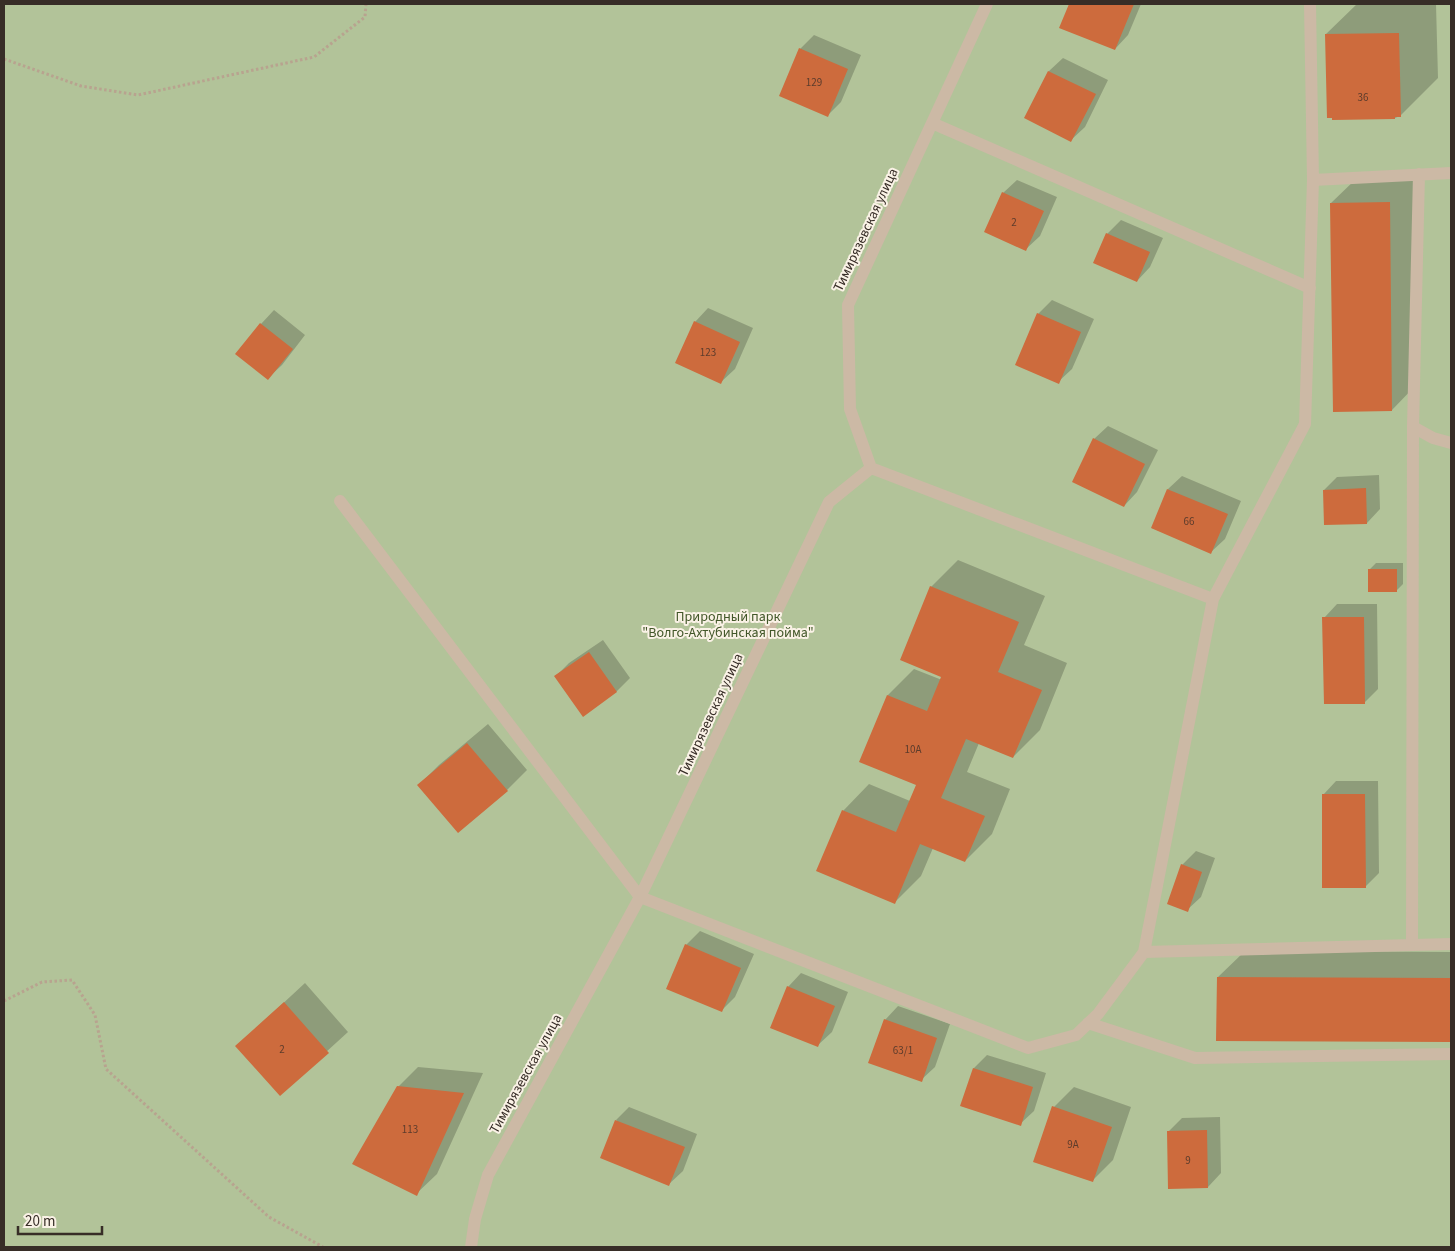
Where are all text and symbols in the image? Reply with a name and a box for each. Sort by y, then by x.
house number: 129 [806,75,822,90]
house number: 36 [1358,90,1369,105]
street label: Тимирязевская улица [829,165,903,295]
house number: 2 [1011,215,1017,230]
house number: 123 [700,345,716,360]
house number: 66 [1184,514,1195,529]
park label: Природный парк "Волго-Ахтубинская пойма" [642,607,814,643]
street label: Тимирязевская улица [674,650,748,780]
house number: 10А [905,742,921,757]
street label: Тимирязевская улица [485,1011,567,1137]
house number: 2 [279,1042,285,1057]
house number: 63/1 [893,1043,913,1058]
house number: 113 [402,1122,418,1137]
house number: 9А [1067,1137,1079,1152]
house number: 9 [1185,1153,1191,1168]
scale bar [18,1204,101,1236]
text: 20 m [25,1211,55,1232]

